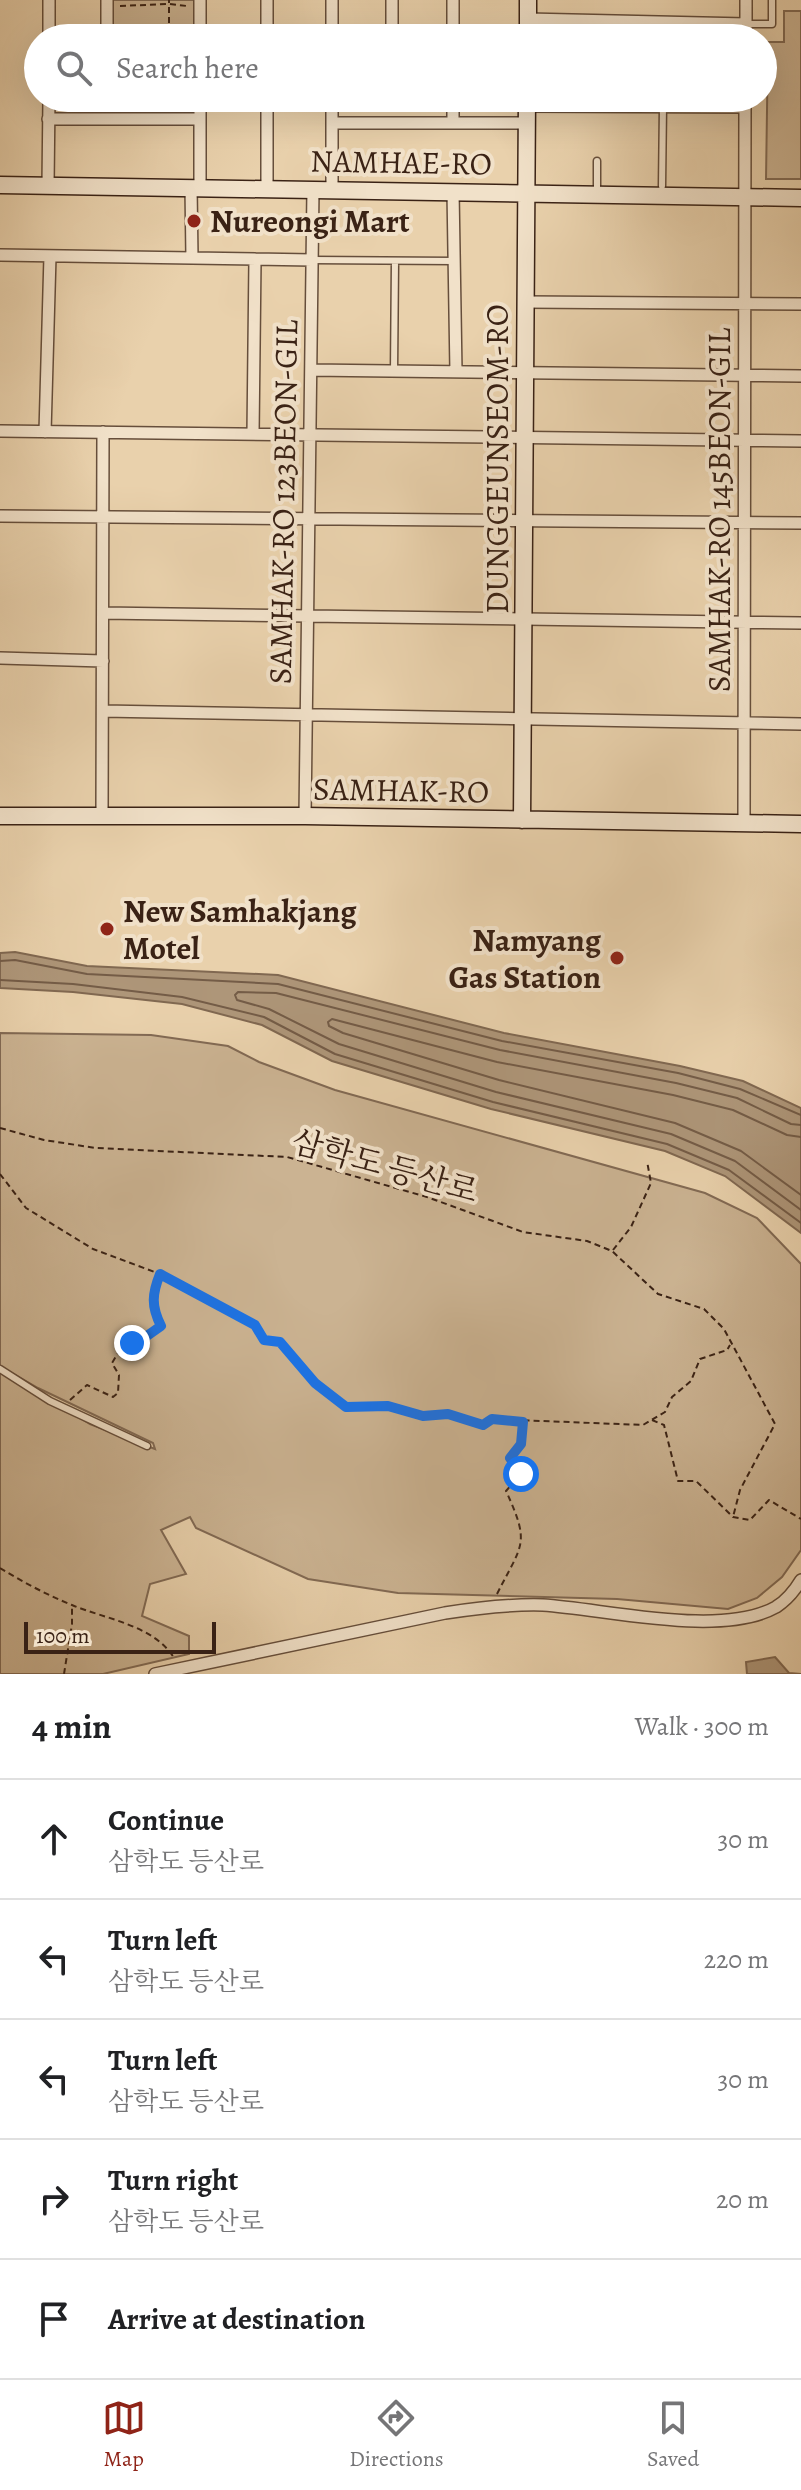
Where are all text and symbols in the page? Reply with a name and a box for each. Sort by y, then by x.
search box [24,24,777,112]
icon: search [52,46,96,90]
text: Search here [116,48,259,88]
street label: NAMHAE-RO [310,138,492,186]
place label: Nureongi Mart [210,199,410,243]
marker: Nureongi Mart [185,212,203,230]
street label: DUNGGEUNSEOM-RO [475,304,519,614]
street label: SAMHAK-RO 123BEON-GIL [258,319,308,685]
street label: SAMHAK-RO 145BEON-GIL [697,327,741,692]
street label: SAMHAK-RO [313,766,489,814]
place label: New Samhakjang Motel [123,889,357,970]
place label: Namyang Gas Station [449,918,602,999]
marker: New Samhakjang Motel [98,920,116,938]
marker: Namyang Gas Station [608,949,626,967]
street label: 삼학도 등산로 [287,1118,483,1214]
route end [114,1325,150,1361]
route start [503,1456,539,1492]
scale bar [24,1618,216,1654]
text: 100 m [36,1621,90,1651]
text: 4 min [32,1703,111,1750]
text: Walk · 300 m [635,1709,769,1744]
text: Continue [108,1800,224,1840]
icon: ahead [32,1817,76,1861]
text: 30 m [718,1822,769,1857]
text: 삼학도 등산로 [108,1844,264,1879]
text: Turn left [108,1920,217,1960]
icon: left [32,1937,76,1981]
text: 220 m [704,1942,769,1977]
text: 삼학도 등산로 [108,1964,264,1999]
text: Turn left [108,2040,217,2080]
icon: left [32,2057,76,2101]
text: 30 m [718,2062,769,2097]
text: 삼학도 등산로 [108,2084,264,2119]
text: Turn right [108,2160,238,2200]
icon: right [32,2177,76,2221]
text: 20 m [716,2182,769,2217]
text: 삼학도 등산로 [108,2204,264,2239]
icon: arrive [32,2297,76,2341]
text: Arrive at destination [108,2299,365,2339]
tab: Map [102,2396,146,2474]
tab: Directions [349,2396,444,2474]
tab: Saved [647,2396,699,2474]

